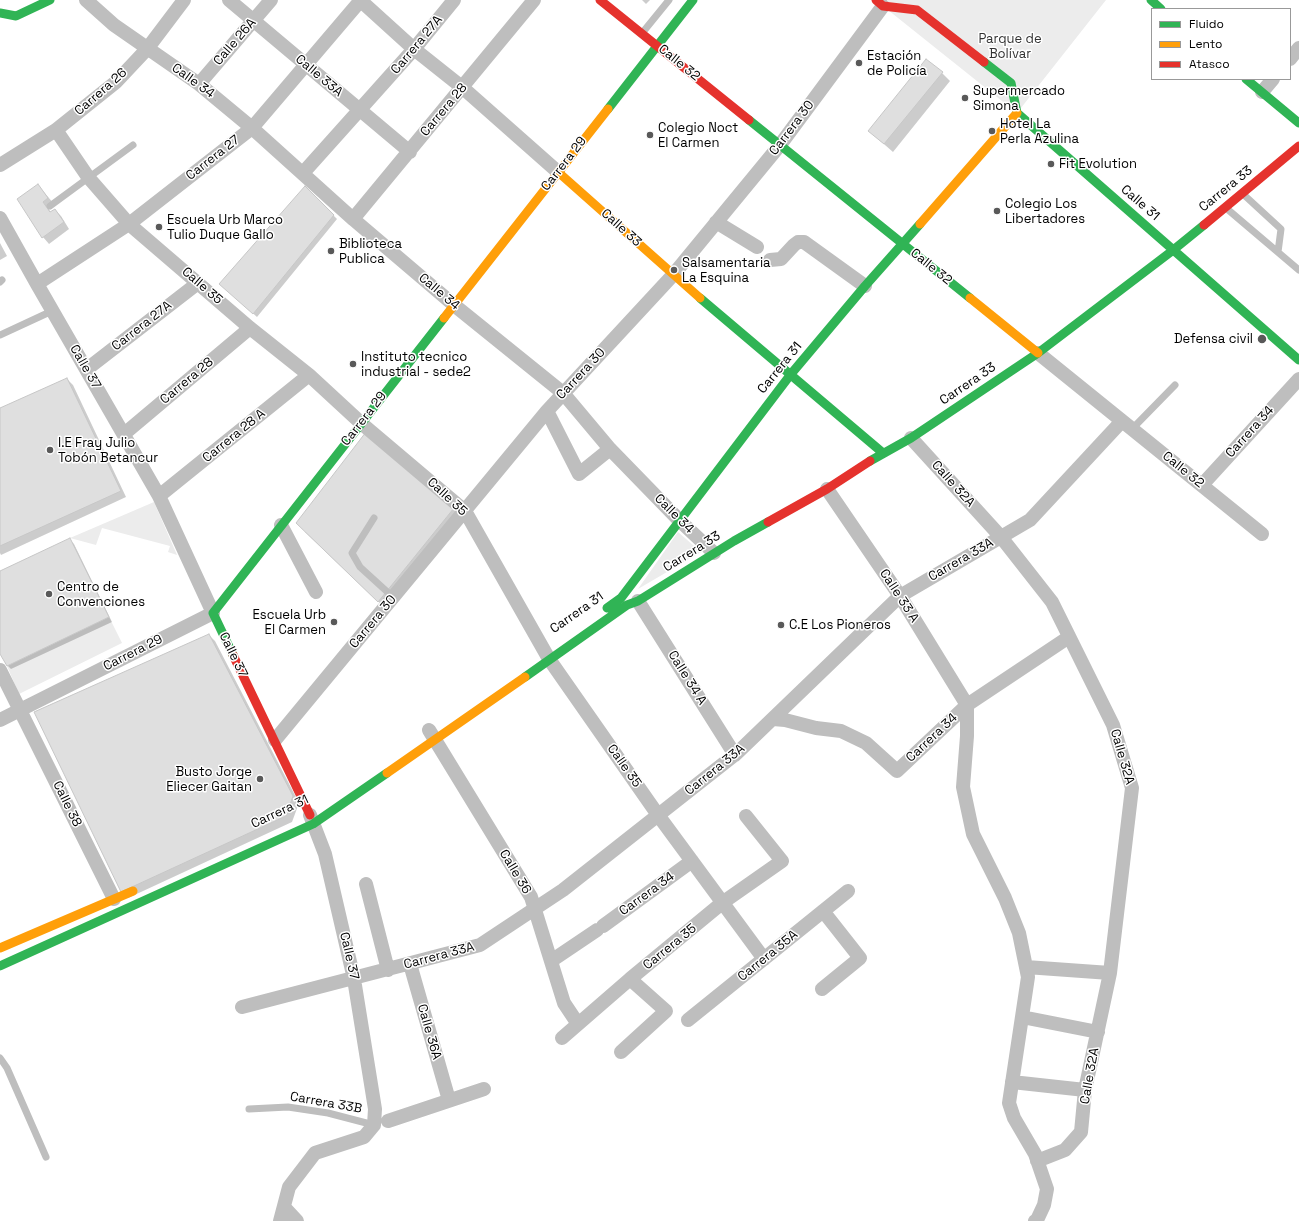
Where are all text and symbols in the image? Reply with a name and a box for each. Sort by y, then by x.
legend [1151,8,1291,80]
street label: Carrera 27A [388,12,446,78]
street label: Calle 26A [210,15,260,69]
text: Fluido [1189,16,1224,32]
park label: Parque de Bolívar [978,31,1042,62]
text: Lento [1189,36,1223,52]
street label: Calle 32 [655,42,703,84]
place label: Estación de Policía [867,48,927,79]
street label: Calle 33A [292,52,346,100]
text: Atasco [1189,56,1230,72]
marker: Estación de Policía [854,58,864,68]
street label: Calle 34 [169,60,217,102]
street label: Carrera 26 [72,65,130,119]
street label: Carrera 28 [417,80,471,140]
place label: Supermercado Simona [973,83,1065,114]
marker: Supermercado Simona [960,93,970,103]
street label: Carrera 30 [766,97,818,159]
place label: Hotel La Perla Azulina [1000,116,1079,147]
place label: Colegio Noct El Carmen [658,120,738,151]
marker: Hotel La Perla Azulina [987,126,997,136]
marker: Colegio Noct El Carmen [645,130,655,140]
street label: Carrera 27 [183,132,243,184]
street label: Carrera 29 [538,134,590,194]
place label: Fit Evolution [1059,156,1137,172]
marker: Fit Evolution [1046,159,1056,169]
street label: Carrera 33 [1196,163,1256,215]
street label: Calle 31 [1117,182,1163,224]
place label: Colegio Los Libertadores [1005,196,1085,227]
street label: Calle 33 [598,206,644,250]
marker: Colegio Los Libertadores [992,206,1002,216]
place label: Escuela Urb Marco Tulio Duque Gallo [167,212,283,243]
marker: Escuela Urb Marco Tulio Duque Gallo [154,222,164,232]
place label: Biblioteca Publica [339,236,402,267]
marker: Biblioteca Publica [326,246,336,256]
street label: Calle 32 [907,246,955,288]
place label: Salsamentaria La Esquina [682,255,771,286]
street label: Calle 35 [178,264,226,308]
marker: Salsamentaria La Esquina [669,265,679,275]
street label: Calle 34 [415,270,463,314]
street label: Carrera 27A [109,298,175,354]
place label: Defensa civil [1174,331,1253,347]
marker: Defensa civil [1256,333,1268,345]
street label: Carrera 31 [755,339,805,397]
street label: Calle 37 [66,342,104,392]
street label: Carrera 30 [553,345,609,403]
place label: Instituto tecnico industrial - sede2 [361,349,471,380]
street label: Carrera 28 [157,354,217,408]
marker: Instituto tecnico industrial - sede2 [348,359,358,369]
street label: Carrera 33 [937,360,999,408]
street label: Carrera 29 [338,389,390,449]
street label: Carrera 34 [1223,403,1277,461]
street label: Carrera 28 A [200,406,268,466]
place label: I.E Fray Julio Tobón Betancur [58,435,158,466]
marker: I.E Fray Julio Tobón Betancur [45,445,55,455]
street label: Calle 32 [1159,449,1207,491]
street label: Calle 32A [928,458,978,510]
street label: Calle 35 [424,475,470,519]
street label: Calle 34 [651,491,697,537]
street label: Carrera 33 [661,528,723,576]
street label: Carrera 33A [926,535,996,585]
street label: Calle 33 A [876,566,922,626]
place label: Centro de Convenciones [57,579,145,610]
marker: Centro de Convenciones [44,589,54,599]
street label: Carrera 31 [547,589,607,637]
street label: Carrera 30 [346,592,400,652]
place label: Escuela Urb El Carmen [252,607,326,638]
marker: Escuela Urb El Carmen [329,617,339,627]
place label: C.E Los Pioneros [789,617,891,633]
marker: C.E Los Pioneros [776,620,786,630]
street label: Calle 37 [215,630,251,680]
street label: Carrera 29 [101,631,165,675]
street label: Calle 34 A [664,648,710,708]
street label: Carrera 34 [903,710,961,766]
street label: Calle 32A [1107,727,1137,787]
street label: Carrera 33A [682,741,748,799]
street label: Calle 35 [604,742,644,790]
place label: Busto Jorge Eliecer Gaitan [166,764,252,795]
marker: Busto Jorge Eliecer Gaitan [255,774,265,784]
street label: Calle 38 [49,778,85,830]
street label: Carrera 31 [249,792,311,832]
street label: Calle 36 [496,847,534,897]
street label: Carrera 34 [616,869,678,919]
street label: Carrera 35 [640,921,700,973]
street label: Carrera 35A [735,927,801,985]
street label: Calle 37 [336,931,362,981]
street label: Carrera 33A [402,939,476,973]
street label: Calle 36A [414,1002,444,1062]
street label: Calle 32A [1077,1047,1103,1105]
street label: Carrera 33B [289,1089,363,1117]

